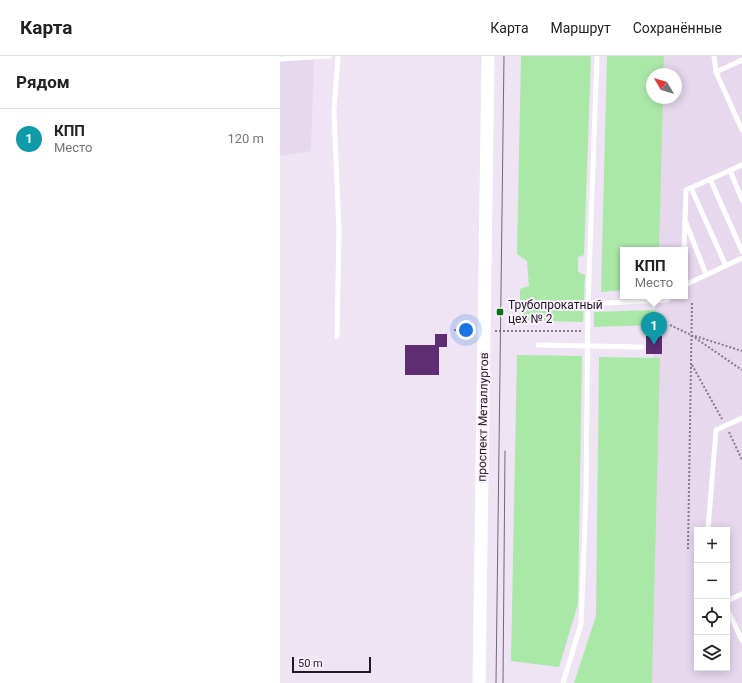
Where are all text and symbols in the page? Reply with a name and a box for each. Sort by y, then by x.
text: Карта [20,16,72,39]
text: Карта [490,20,529,36]
text: Маршрут [551,20,611,36]
text: Сохранённые [633,20,722,36]
north arrow [646,68,682,104]
text: Рядом [16,72,70,92]
text: КПП [54,122,85,140]
text: 1 [25,131,33,146]
text: 120 m [227,131,264,146]
text: Место [54,140,92,155]
popup [620,247,688,299]
text: КПП [635,257,666,275]
text: Место [635,275,673,290]
place label: Трубопрокатный цех № 2 [508,298,603,326]
marker: Трубопрокатный цех № 2 [495,307,505,317]
pin: 1 [641,312,667,345]
your location [456,320,476,340]
street label: проспект Металлургов [475,352,491,482]
map controls [694,527,730,671]
button: + [694,527,730,563]
button: − [694,563,730,599]
button: locate [694,599,730,635]
button: layers [694,635,730,671]
scale bar [292,655,371,674]
text: 50 m [298,657,323,670]

